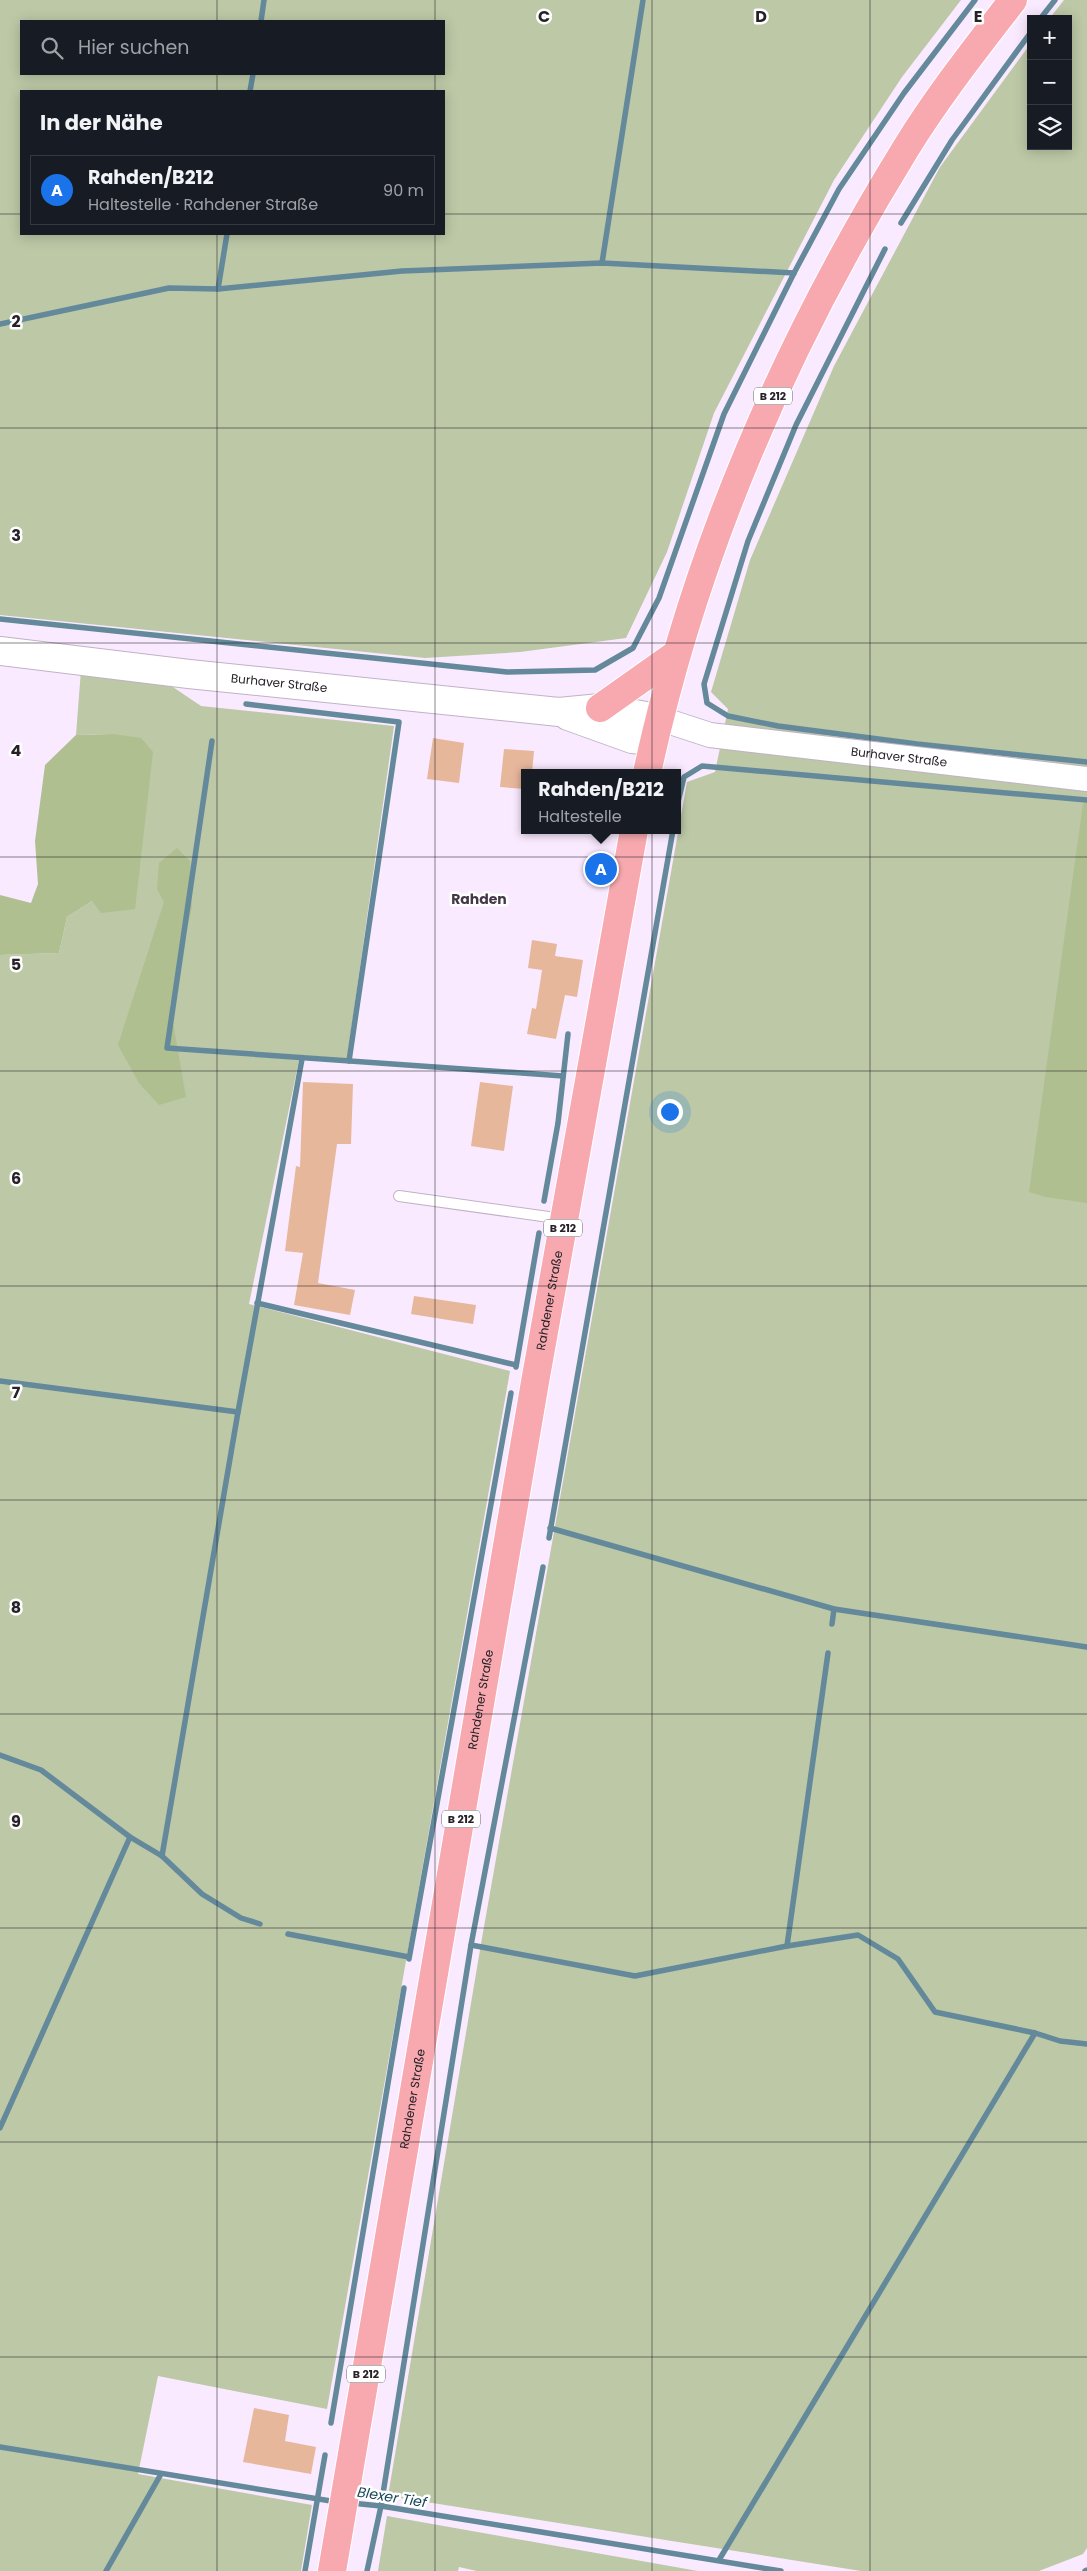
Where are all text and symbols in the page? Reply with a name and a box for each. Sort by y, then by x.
text: C [538,5,550,28]
text: D [755,5,767,28]
text: E [974,5,982,28]
map controls [1027,15,1072,150]
button: + [1027,15,1072,60]
search box [20,20,445,75]
icon: search [38,34,66,62]
text: Hier suchen [78,34,189,61]
button: − [1027,60,1072,105]
button: layers [1027,105,1072,150]
text: In der Nähe [40,108,163,137]
text: Rahden/B212 [88,164,213,191]
text: A [51,179,63,202]
text: 90 m [383,179,424,202]
text: Haltestelle · Rahdener Straße [88,193,318,216]
text: 2 [11,310,21,333]
road number: B 212 [754,388,792,404]
text: 3 [11,524,21,547]
street label: Burhaver Straße [230,669,328,696]
text: 4 [11,739,22,762]
street label: Burhaver Straße [850,743,948,771]
popup [521,769,681,834]
text: Rahden/B212 [538,776,664,803]
text: Haltestelle [538,805,622,828]
pin: A [585,850,617,888]
district label: Rahden [451,889,507,909]
text: 5 [11,953,21,976]
your location [657,1099,683,1125]
text: 6 [11,1167,21,1190]
road number: B 212 [544,1220,582,1236]
street label: Rahdener Straße [532,1249,566,1352]
text: 7 [12,1381,21,1404]
text: 8 [11,1596,21,1619]
street label: Rahdener Straße [463,1648,497,1751]
text: 9 [11,1810,21,1833]
road number: B 212 [442,1810,480,1828]
street label: Rahdener Straße [395,2047,429,2150]
road number: B 212 [347,2366,385,2382]
water label: Blexer Tief [356,2482,429,2513]

